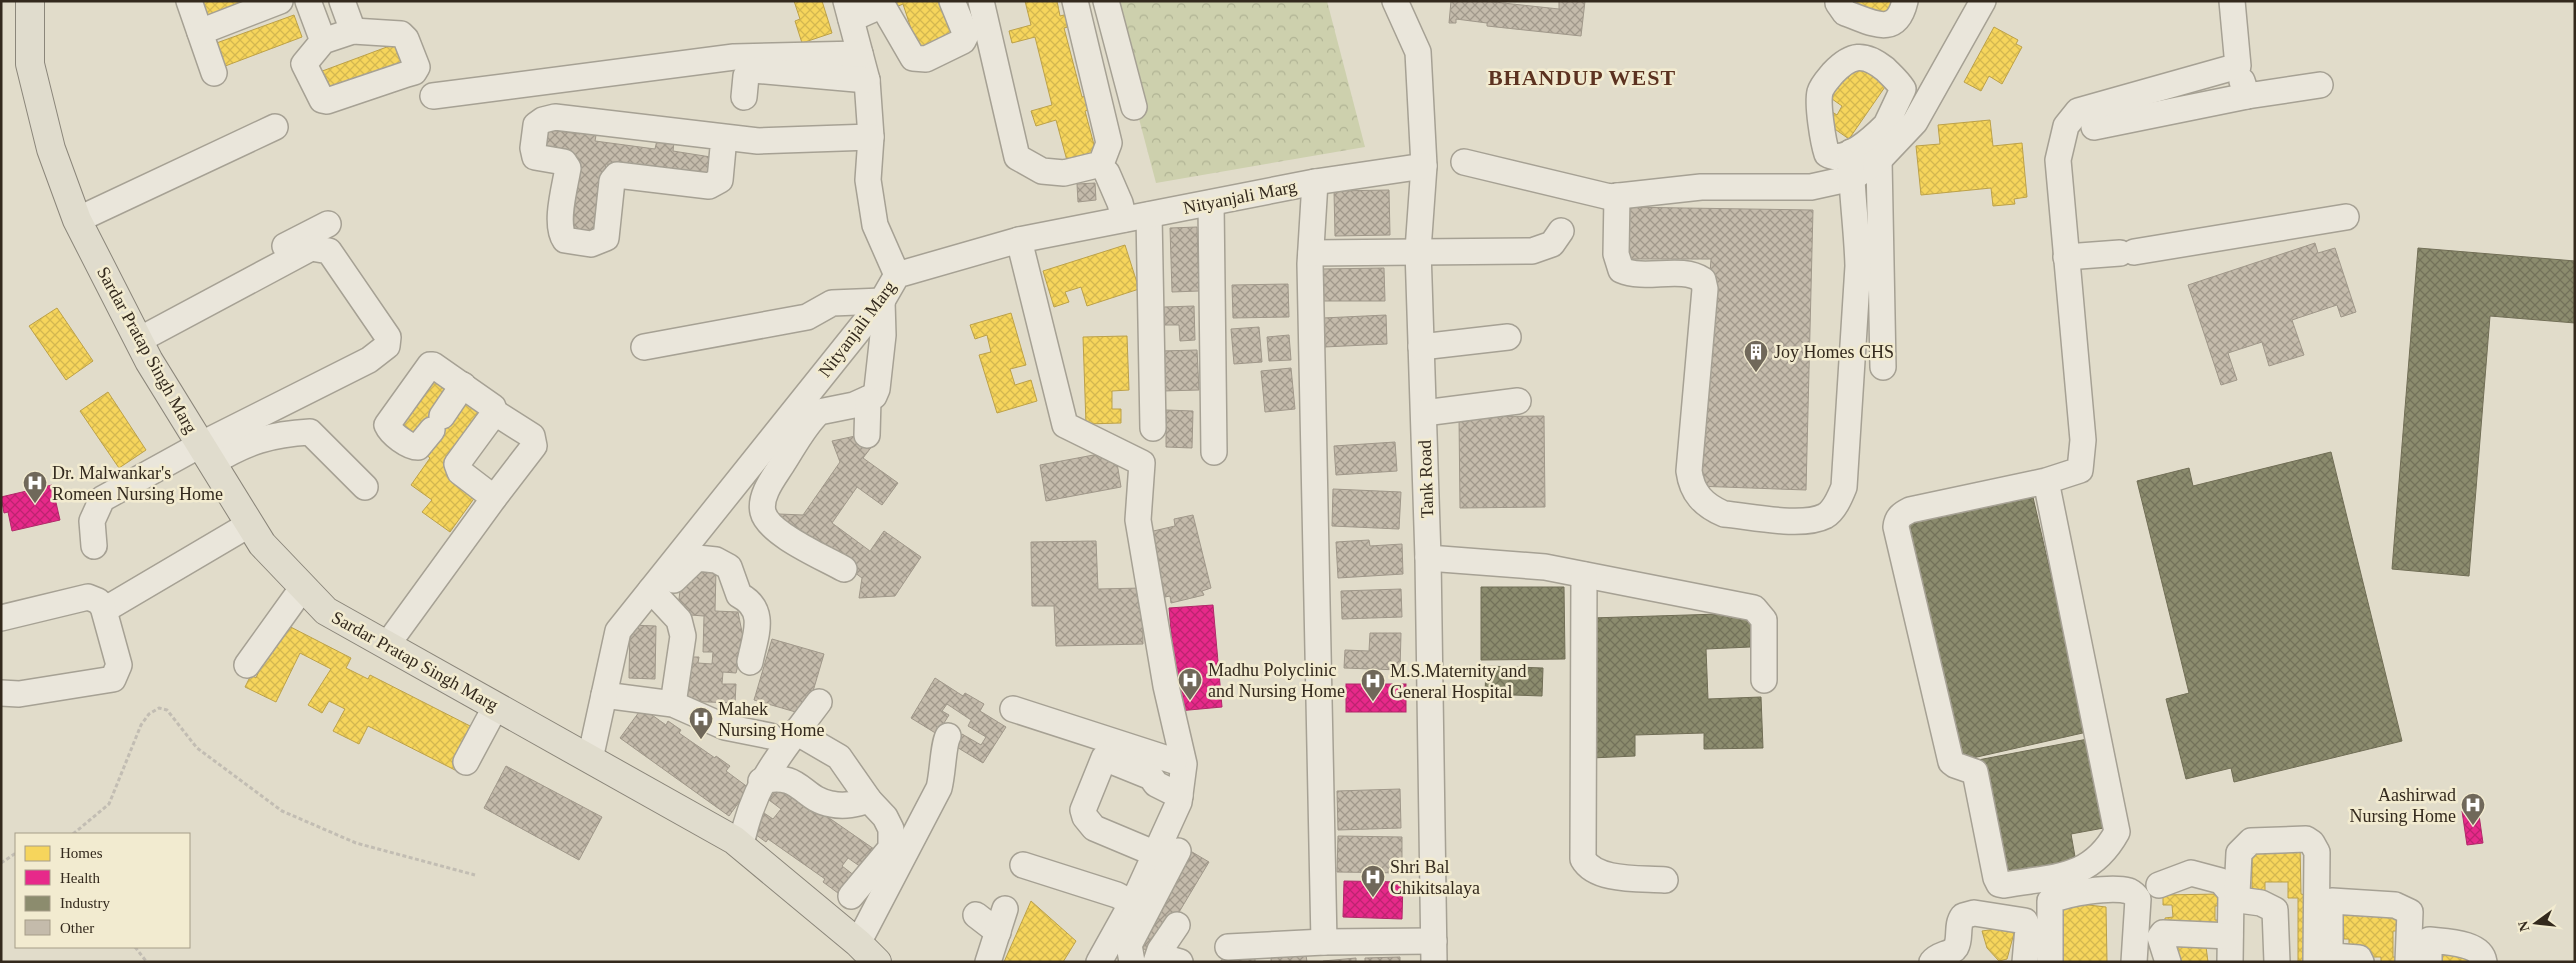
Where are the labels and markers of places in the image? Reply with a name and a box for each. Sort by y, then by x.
building icon: Joy Homes CHS [1743,339,1769,373]
place label: Joy Homes CHS [1774,342,1894,362]
place label: Dr. Malwankar's Romeen Nursing Home [52,463,223,504]
hospital icon: Dr. Malwankar's Romeen Nursing Home [22,470,48,504]
place label: Madhu Polyclinic and Nursing Home [1208,660,1345,701]
place label: M.S.Maternity and General Hospital [1390,661,1527,702]
hospital icon: Madhu Polyclinic and Nursing Home [1177,667,1203,701]
hospital icon: M.S.Maternity and General Hospital [1360,668,1386,702]
place label: Mahek Nursing Home [718,699,825,740]
hospital icon: Mahek Nursing Home [688,706,714,740]
place label: Aashirwad Nursing Home [2350,785,2456,826]
hospital icon: Aashirwad Nursing Home [2460,792,2486,826]
place label: Shri Bal Chikitsalaya [1390,857,1480,898]
hospital icon: Shri Bal Chikitsalaya [1360,864,1386,898]

